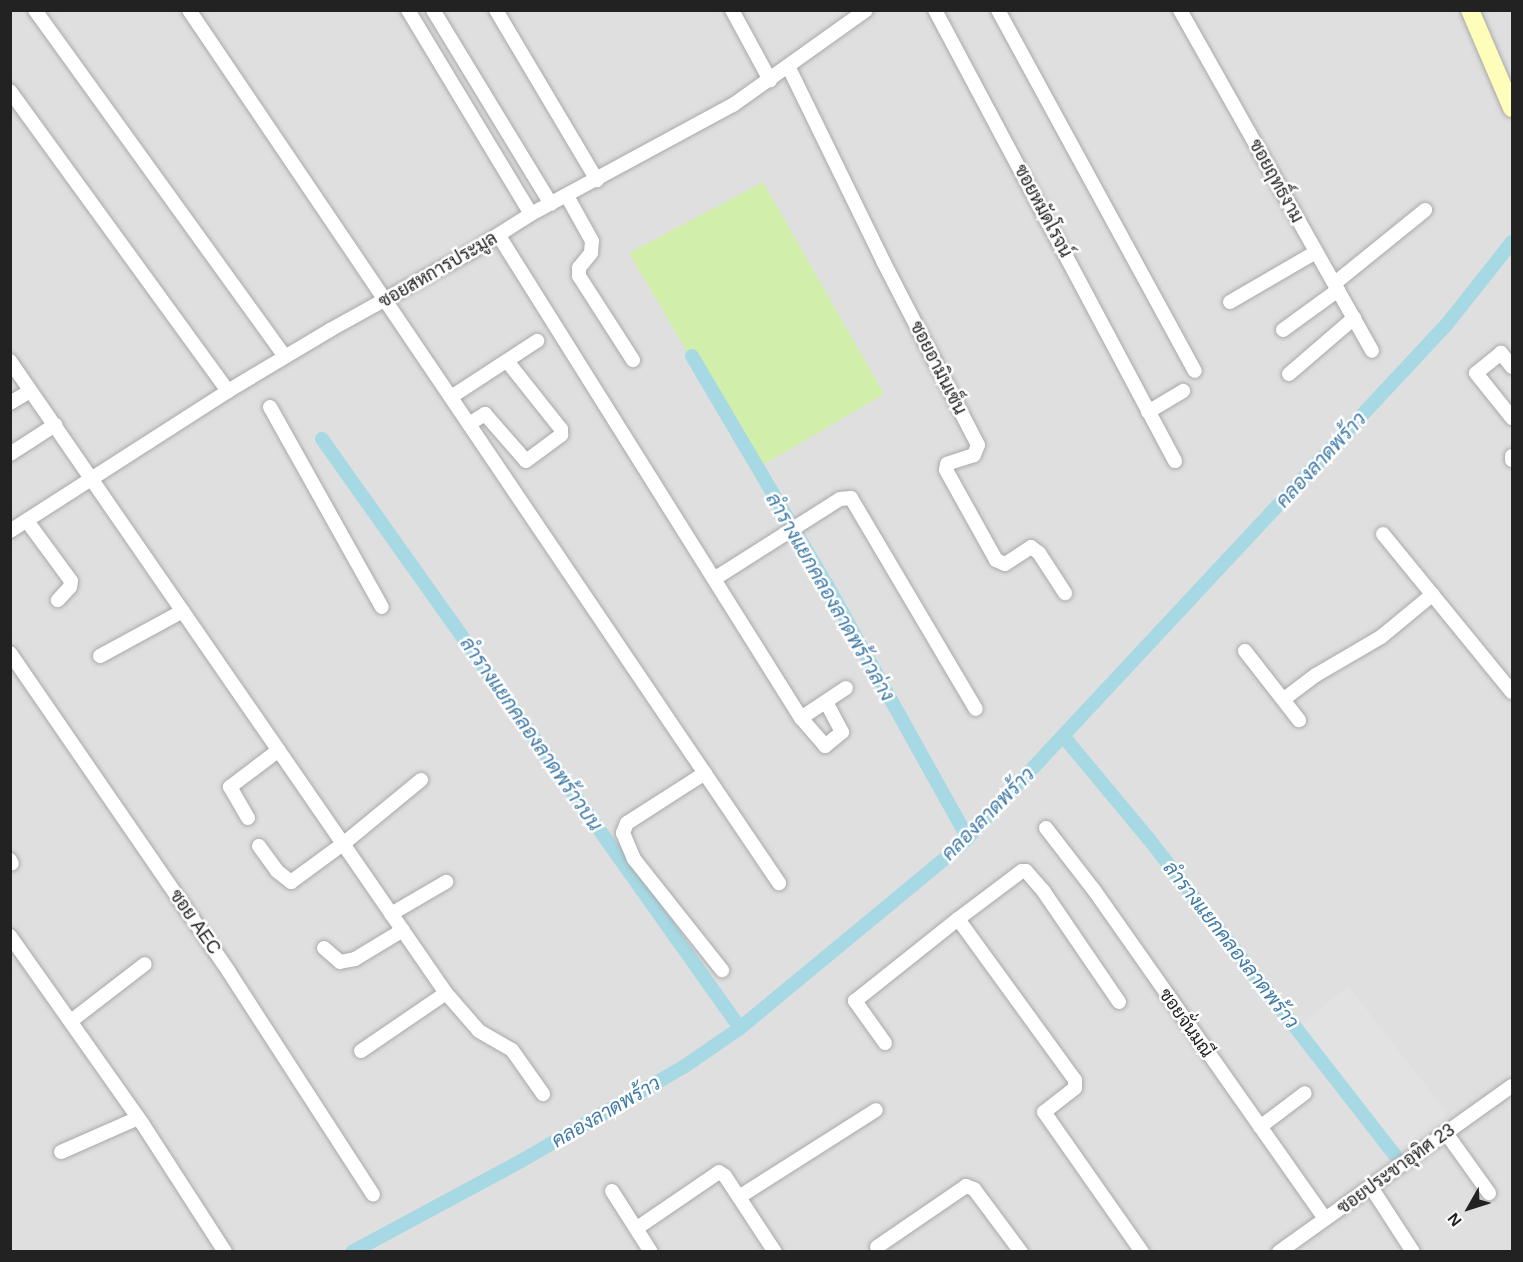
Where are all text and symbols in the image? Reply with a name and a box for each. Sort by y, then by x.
street label: ซอยฤทธิ์งาม [1244,136,1308,226]
street label: ซอยหมัดโรจน์ [1009,161,1077,261]
street label: ซอยสหการประมูล [375,227,501,313]
street label: ซอยอามินเซ็น [905,318,971,418]
water label: คลองลาดพร้าว [1271,407,1371,513]
water label: ลำรางแยกคลองลาดพร้าวล่าง [761,489,899,705]
water label: ลำรางแยกคลองลาดพร้าวบน [455,632,607,836]
water label: คลองลาดพร้าว [937,763,1039,865]
water label: ลำรางแยกคลองลาดพร้าว [1158,856,1304,1034]
street label: ซอย AEC [165,886,225,958]
street label: ซอยจั่นมณี [1154,984,1218,1062]
water label: คลองลาดพร้าว [547,1071,665,1153]
street label: ซอยประชาอุทิศ 23 [1333,1119,1459,1219]
north arrow [1439,1178,1499,1238]
text: N [1444,1210,1465,1229]

